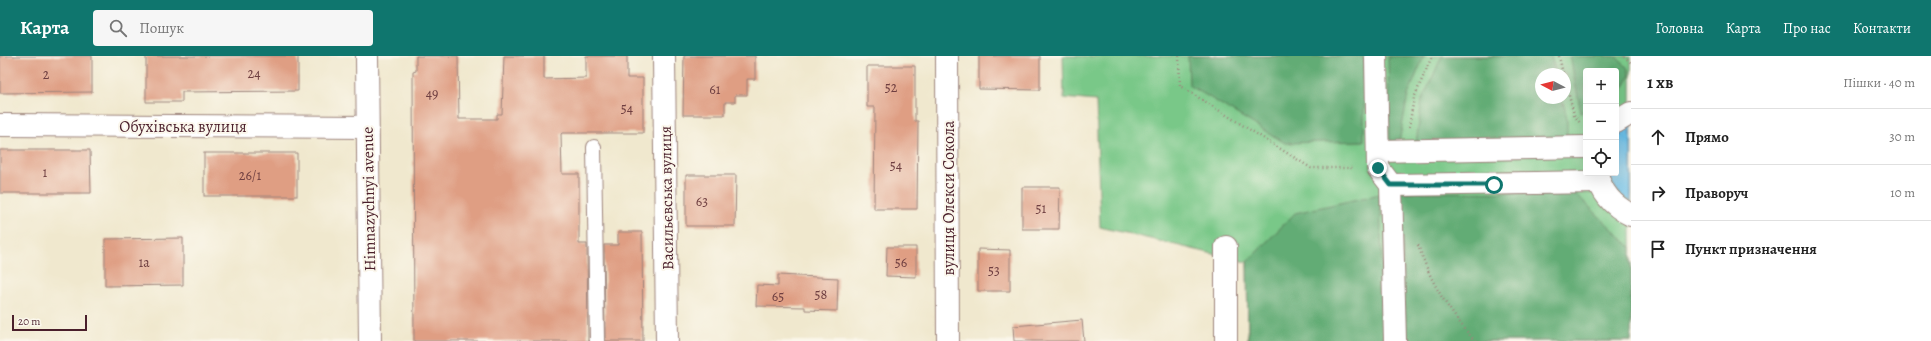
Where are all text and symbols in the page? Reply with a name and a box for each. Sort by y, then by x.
search box [93,10,373,46]
text: Карта [20,15,69,41]
icon: search [107,17,129,39]
text: Пошук [139,18,184,38]
text: Головна [1655,19,1704,38]
text: Карта [1726,19,1761,38]
text: Про нас [1783,19,1831,38]
text: Контакти [1853,19,1911,38]
house number: 24 [248,64,261,83]
house number: 2 [43,65,50,84]
north arrow [1535,68,1571,104]
map controls [1583,68,1619,176]
button: + [1583,68,1619,104]
text: 1 хв [1647,71,1673,94]
text: Пішки · 40 m [1843,74,1915,91]
house number: 52 [885,78,898,97]
house number: 61 [709,80,721,99]
house number: 49 [426,84,438,103]
house number: 54 [621,99,633,118]
button: − [1583,104,1619,140]
street label: Обухівська вулиця [119,116,247,138]
street label: вулиця Олекси Сокола [938,120,960,275]
street label: Васильєвська вулиця [655,125,679,270]
icon: ahead [1647,126,1669,148]
street label: Himnazychnyi avenue [357,127,381,271]
text: Прямо [1685,127,1729,147]
text: 30 m [1889,128,1915,145]
button: locate [1583,140,1619,176]
house number: 54 [890,156,902,175]
route end [1369,159,1387,177]
house number: 1 [43,163,48,182]
house number: 26/1 [239,166,261,185]
route start [1485,176,1503,194]
icon: right [1647,182,1669,204]
text: Праворуч [1685,183,1748,203]
text: 10 m [1890,184,1915,201]
house number: 63 [696,192,708,211]
house number: 51 [1036,199,1047,218]
icon: arrive [1647,238,1669,260]
text: Пункт призначення [1685,239,1817,259]
house number: 1а [138,253,150,272]
house number: 56 [895,253,907,272]
house number: 53 [988,261,1000,280]
house number: 58 [815,285,828,304]
house number: 65 [772,287,784,306]
scale bar [12,313,87,332]
text: 20 m [18,314,40,329]

